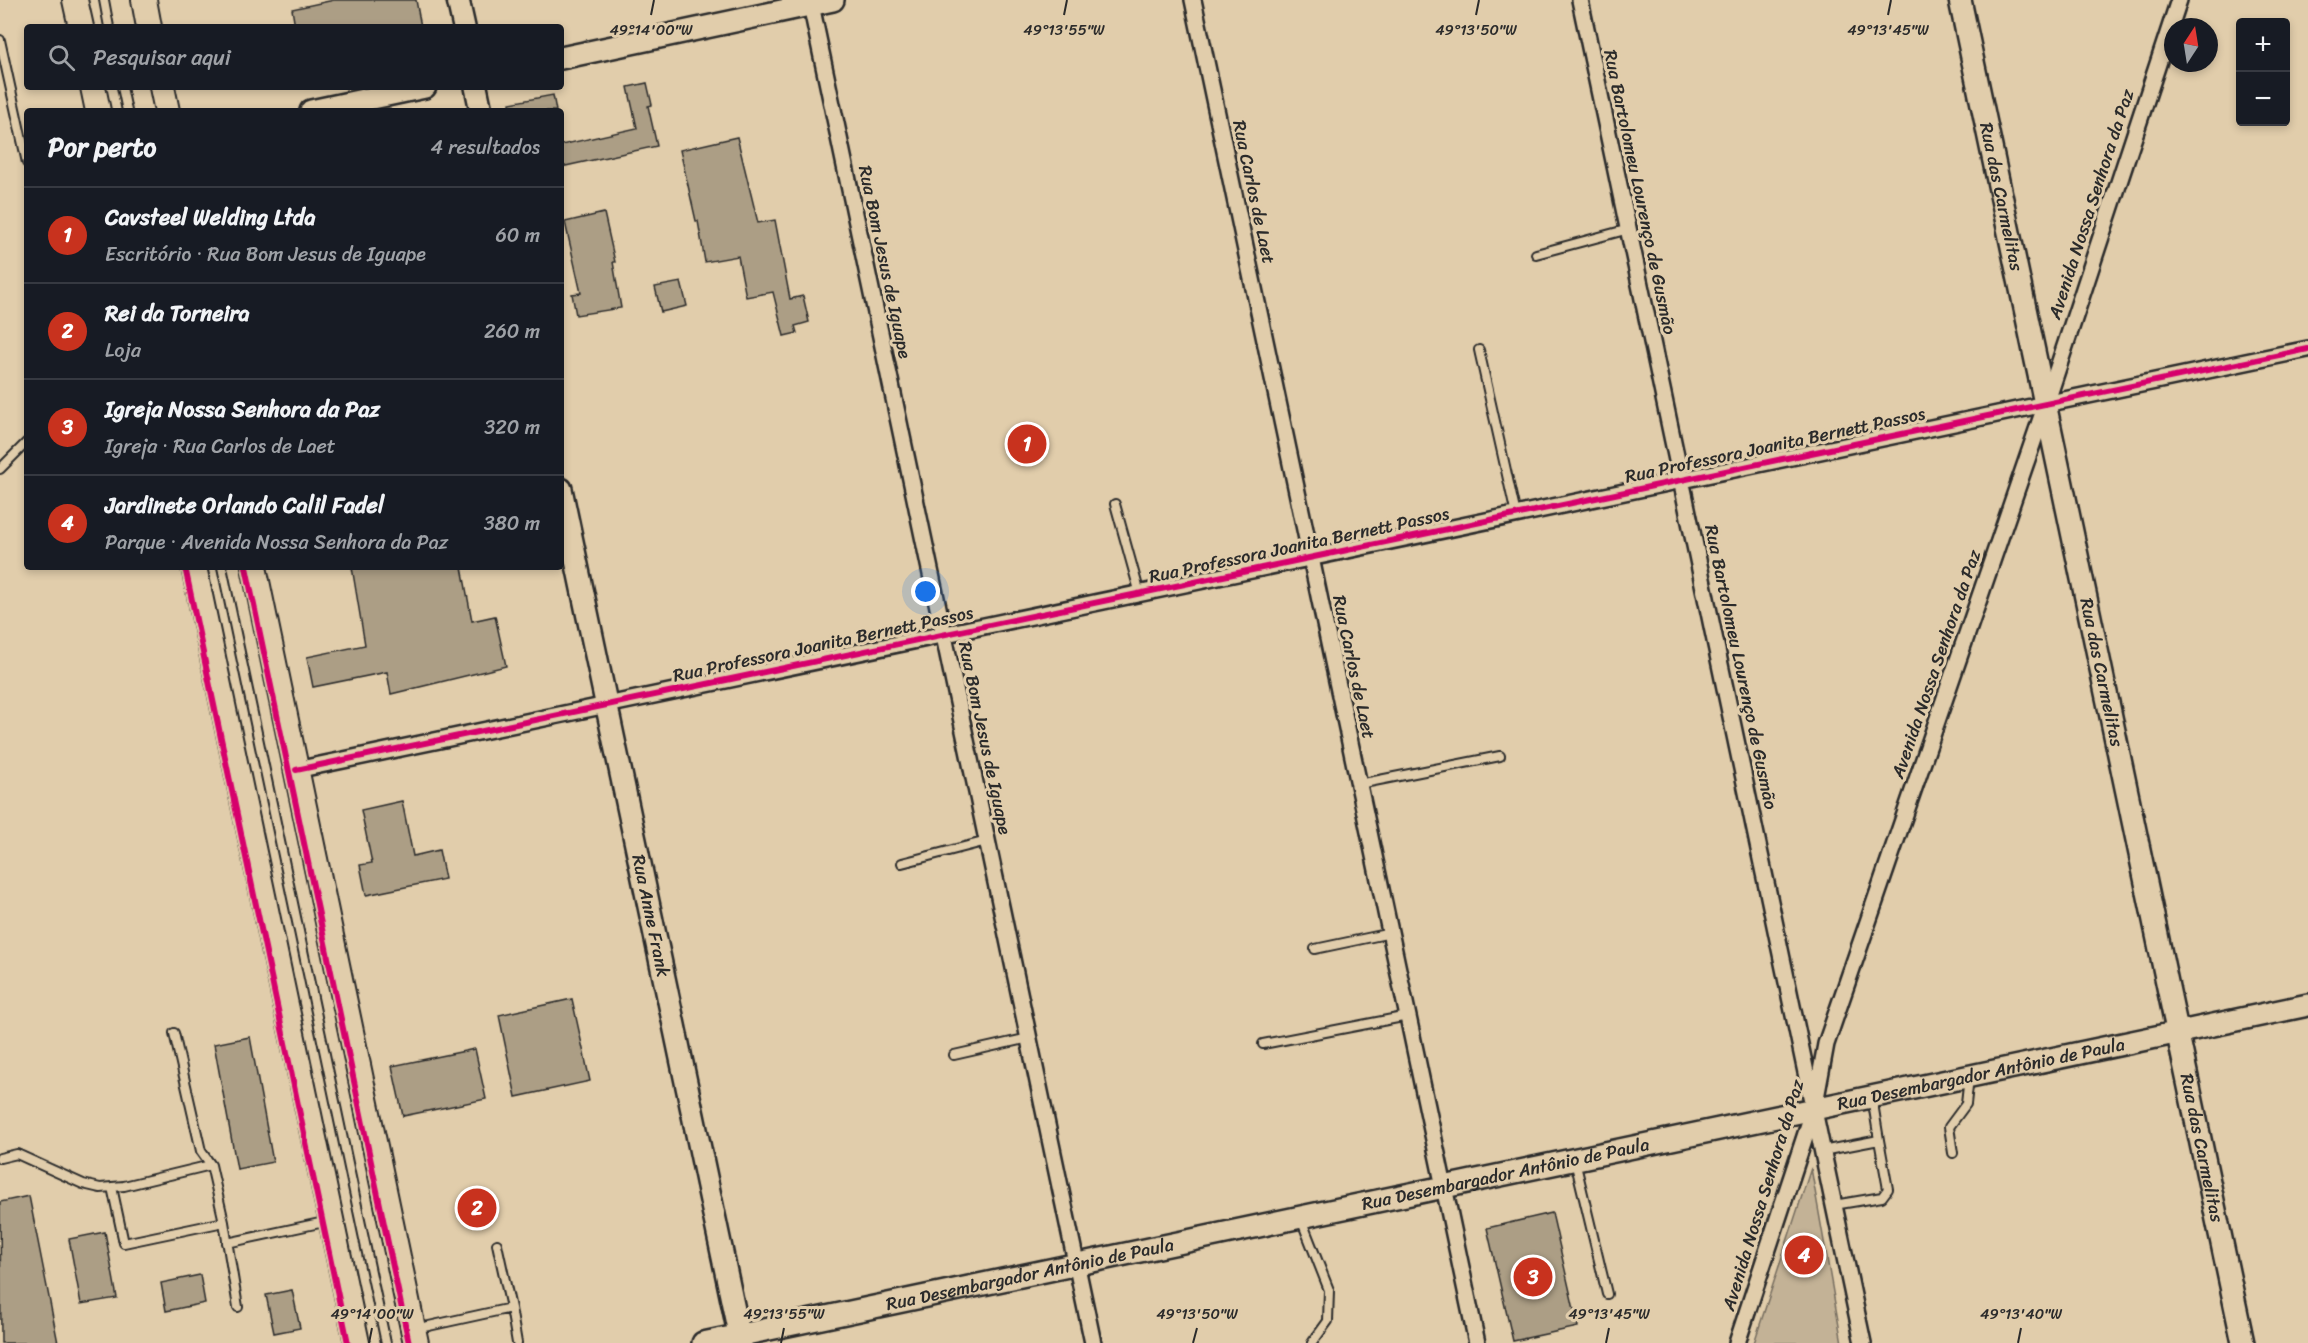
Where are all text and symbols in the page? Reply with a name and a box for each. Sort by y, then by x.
text: 49°14'00"W [609,17,693,43]
text: 49°13'55"W [1023,17,1105,43]
text: 49°13'50"W [1435,17,1517,43]
text: 49°13'45"W [1847,17,1929,43]
north arrow [2164,18,2218,72]
map controls [2236,18,2290,126]
button: + [2236,18,2290,72]
search box [24,24,564,90]
text: Pesquisar aqui [93,38,231,77]
icon: search [45,41,78,74]
street label: Rua Bartolomeu Lourenço de Gusmão [1594,47,1686,337]
button: − [2236,72,2290,126]
street label: Avenida Nossa Senhora da Paz [2038,84,2143,324]
street label: Rua Carlos de Laet [1223,117,1285,267]
street label: Rua das Carmelitas [1970,119,2033,275]
text: Por perto [48,124,156,170]
text: 4 resultados [431,130,540,165]
street label: Rua Bom Jesus de Iguape [849,162,921,362]
text: Cavsteel Welding Ltda [105,198,315,237]
text: 1 [63,218,72,253]
text: 60 m [495,218,540,253]
text: Escritório · Rua Bom Jesus de Iguape [105,237,426,272]
text: Rei da Torneira [105,294,250,333]
text: 2 [62,314,73,349]
text: 260 m [484,314,540,349]
text: Loja [105,333,141,368]
text: Igreja Nossa Senhora da Paz [105,390,380,429]
street label: Rua Professora Joanita Bernett Passos [1622,397,1929,492]
text: 3 [62,410,73,445]
text: 320 m [484,410,540,445]
pin: 1 [1008,422,1046,466]
text: Igreja · Rua Carlos de Laet [105,429,336,464]
text: Jardinete Orlando Calil Fadel [105,486,384,525]
street label: Rua Professora Joanita Bernett Passos [1146,497,1453,592]
text: 4 [61,506,74,541]
text: 380 m [484,506,540,541]
street label: Rua Bartolomeu Lourenço de Gusmão [1695,522,1787,812]
text: Parque · Avenida Nossa Senhora da Paz [105,525,448,560]
street label: Avenida Nossa Senhora da Paz [1881,545,1990,784]
your location [911,577,940,606]
street label: Rua Carlos de Laet [1323,592,1385,742]
street label: Rua das Carmelitas [2070,595,2133,750]
street label: Rua Professora Joanita Bernett Passos [670,596,977,691]
street label: Rua Bom Jesus de Iguape [949,638,1021,838]
street label: Rua Anne Frank [622,851,679,980]
street label: Rua Desembargador Antônio de Paula [1834,1028,2128,1120]
street label: Rua das Carmelitas [2171,1070,2233,1226]
street label: Avenida Nossa Senhora da Paz [1712,1075,1814,1316]
street label: Rua Desembargador Antônio de Paula [1359,1128,1652,1220]
pin: 2 [458,1186,496,1230]
street label: Rua Desembargador Antônio de Paula [883,1228,1177,1320]
pin: 4 [1784,1232,1824,1278]
pin: 3 [1514,1254,1552,1300]
text: 49°14'00"W [330,1301,414,1327]
text: 49°13'55"W [743,1301,825,1327]
text: 49°13'50"W [1156,1301,1238,1327]
text: 49°13'45"W [1568,1301,1650,1327]
text: 49°13'40"W [1980,1301,2062,1327]

